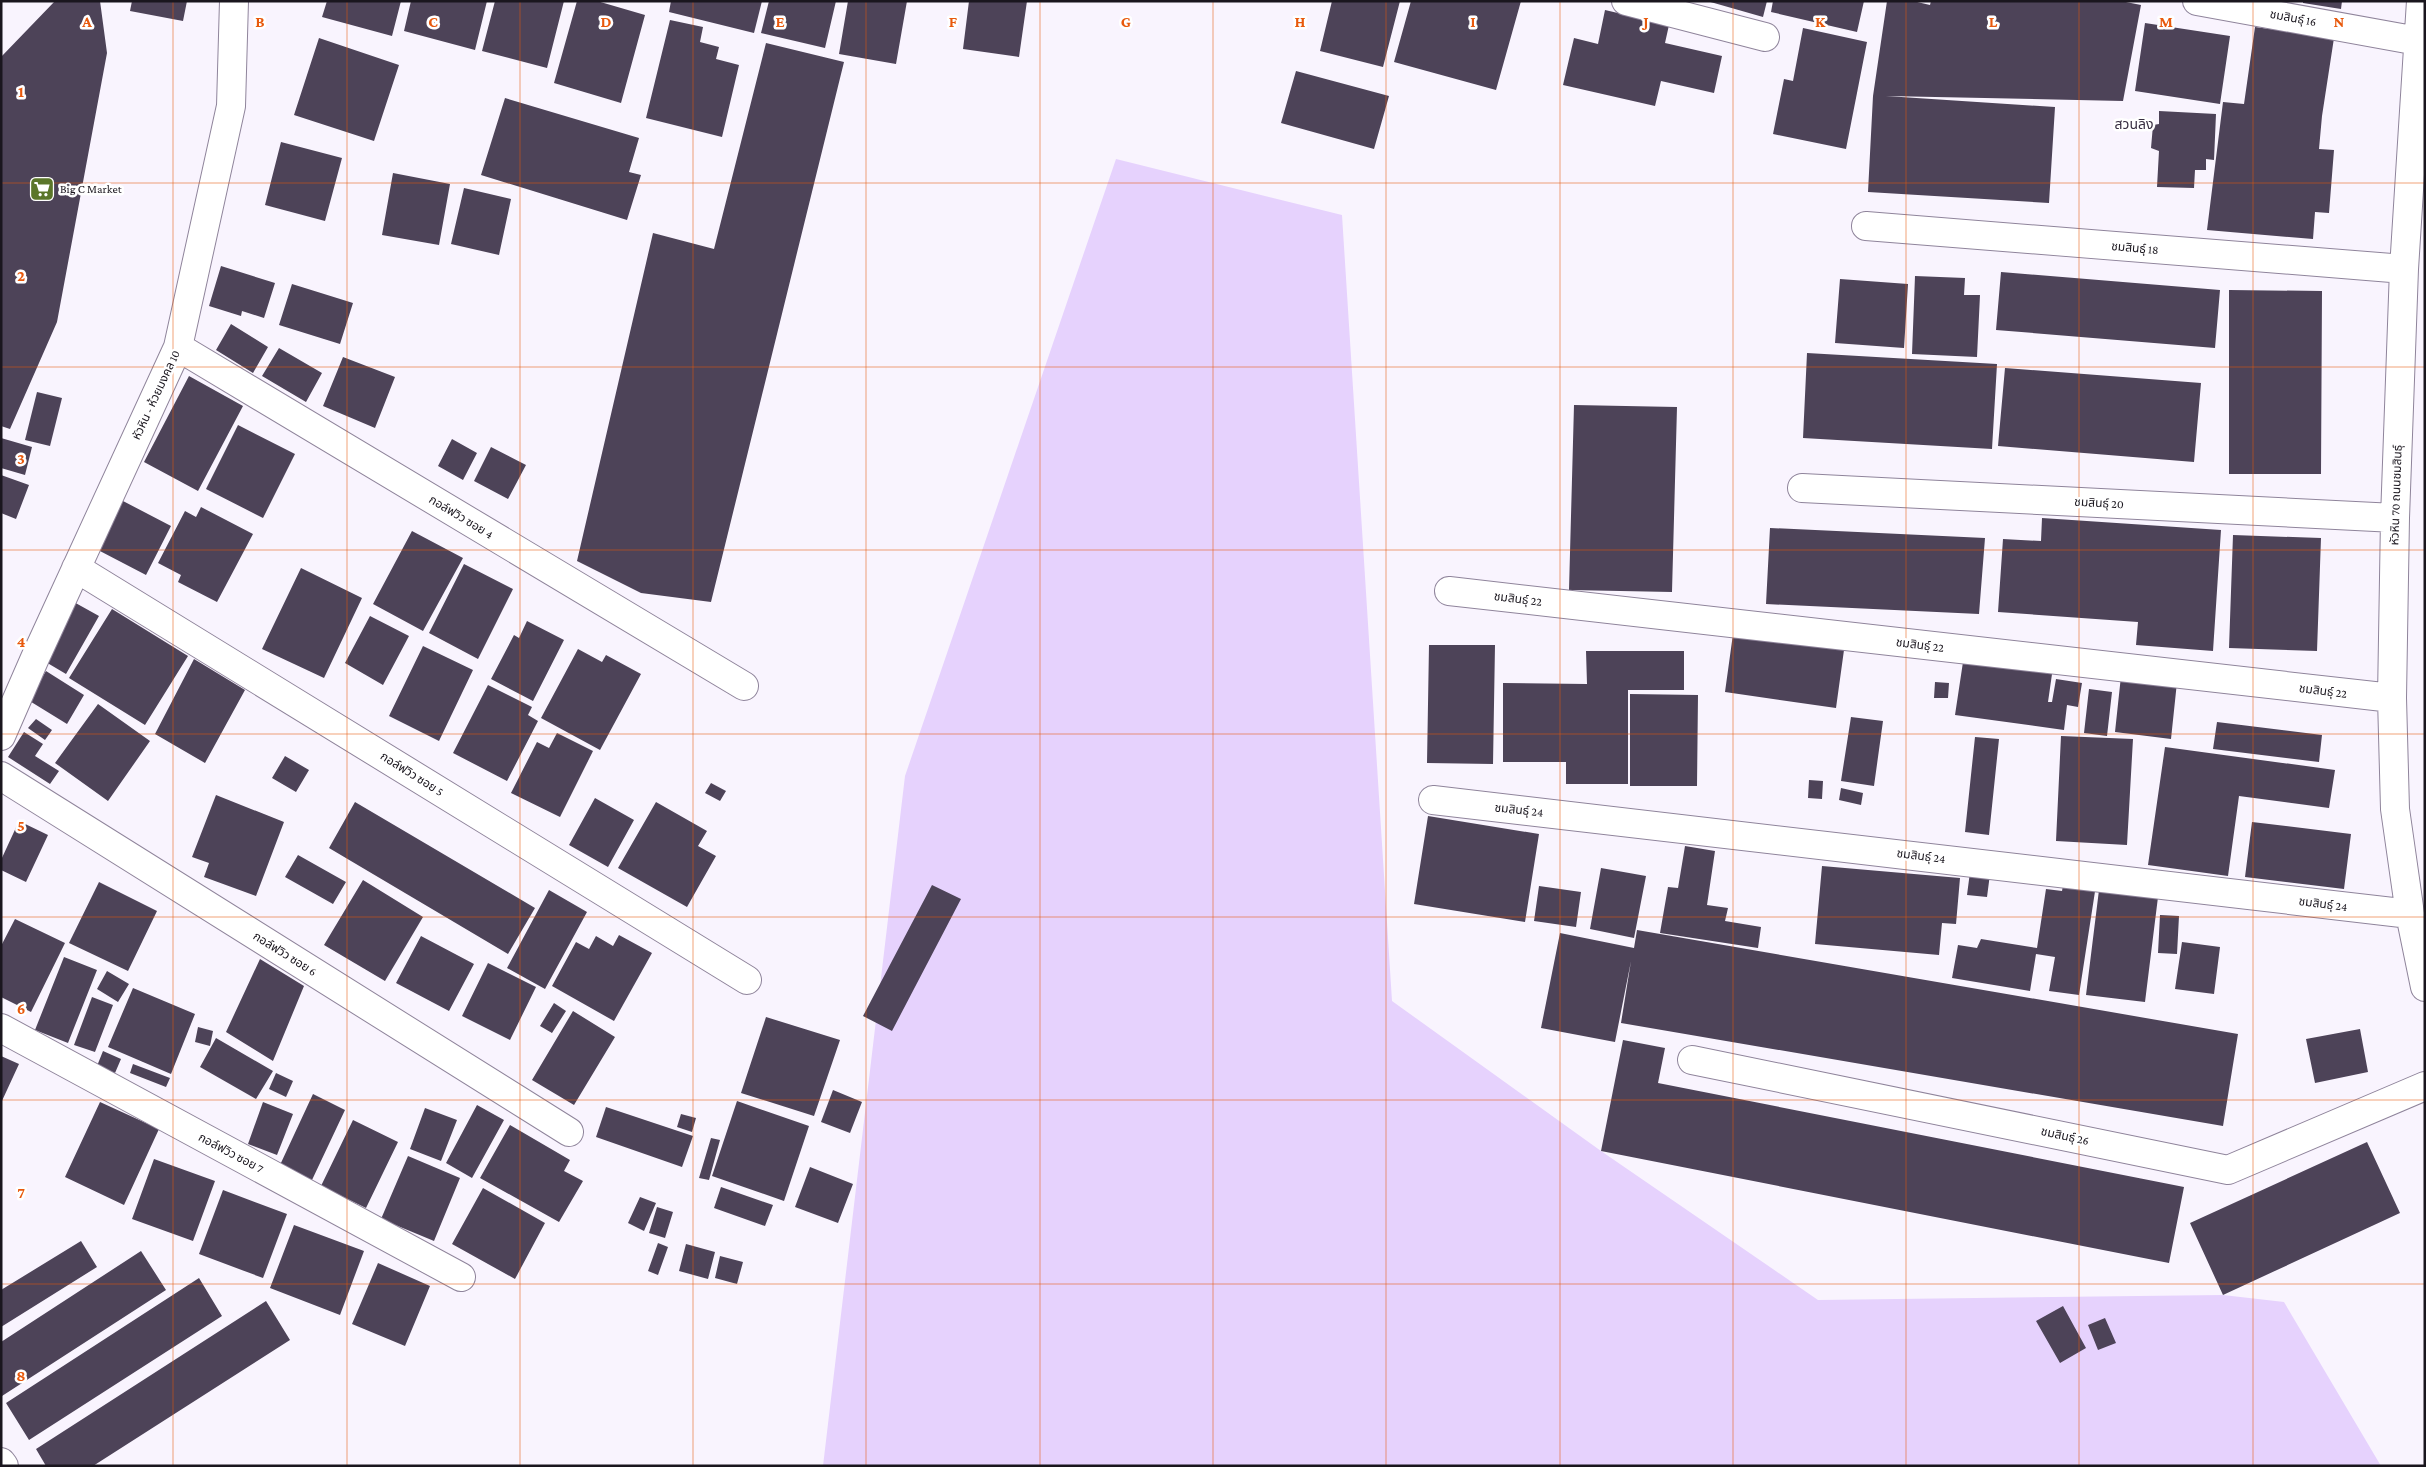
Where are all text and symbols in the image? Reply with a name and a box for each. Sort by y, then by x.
street label: ชมสินธุ์ 16 [2269,7,2317,29]
text: A [81,13,92,30]
text: B [255,13,265,30]
text: C [428,13,438,30]
text: D [600,13,612,30]
text: E [775,13,785,30]
text: F [949,13,958,30]
text: G [1121,13,1131,30]
text: H [1295,13,1306,30]
text: I [1470,13,1476,30]
text: J [1641,13,1649,30]
text: K [1815,13,1826,30]
text: L [1989,13,1998,30]
text: M [2159,13,2173,30]
text: N [2334,13,2345,30]
text: 1 [18,83,24,100]
district label: สวนลิง [2115,116,2154,132]
supermarket icon: Big C Market [29,176,55,202]
place label: Big C Market [60,182,123,196]
street label: ชมสินธุ์ 18 [2111,239,2159,257]
text: 2 [17,267,25,284]
street label: หัวหิน - ห้วยมงคล 10 [129,348,183,442]
street label: หัวหิน 70 ถนนชมสินธุ์ [2387,444,2405,546]
text: 3 [17,450,25,467]
street label: กอล์ฟวิว ซอย 4 [426,492,496,542]
street label: ชมสินธุ์ 20 [2074,495,2124,511]
street label: ชมสินธุ์ 22 [1493,589,1543,609]
text: 4 [17,633,26,650]
street label: ชมสินธุ์ 22 [1895,635,1945,655]
street label: ชมสินธุ์ 22 [2298,681,2348,701]
street label: กอล์ฟวิว ซอย 5 [378,749,446,799]
street label: ชมสินธุ์ 24 [1494,800,1544,820]
text: 5 [17,817,25,834]
street label: ชมสินธุ์ 24 [1896,846,1946,866]
street label: ชมสินธุ์ 24 [2298,894,2348,914]
street label: กอล์ฟวิว ซอย 6 [251,929,319,979]
text: 6 [17,1000,25,1017]
street label: ชมสินธุ์ 26 [2040,1124,2090,1148]
street label: กอล์ฟวิว ซอย 7 [196,1130,266,1176]
text: 7 [17,1184,25,1201]
text: 8 [16,1367,26,1384]

